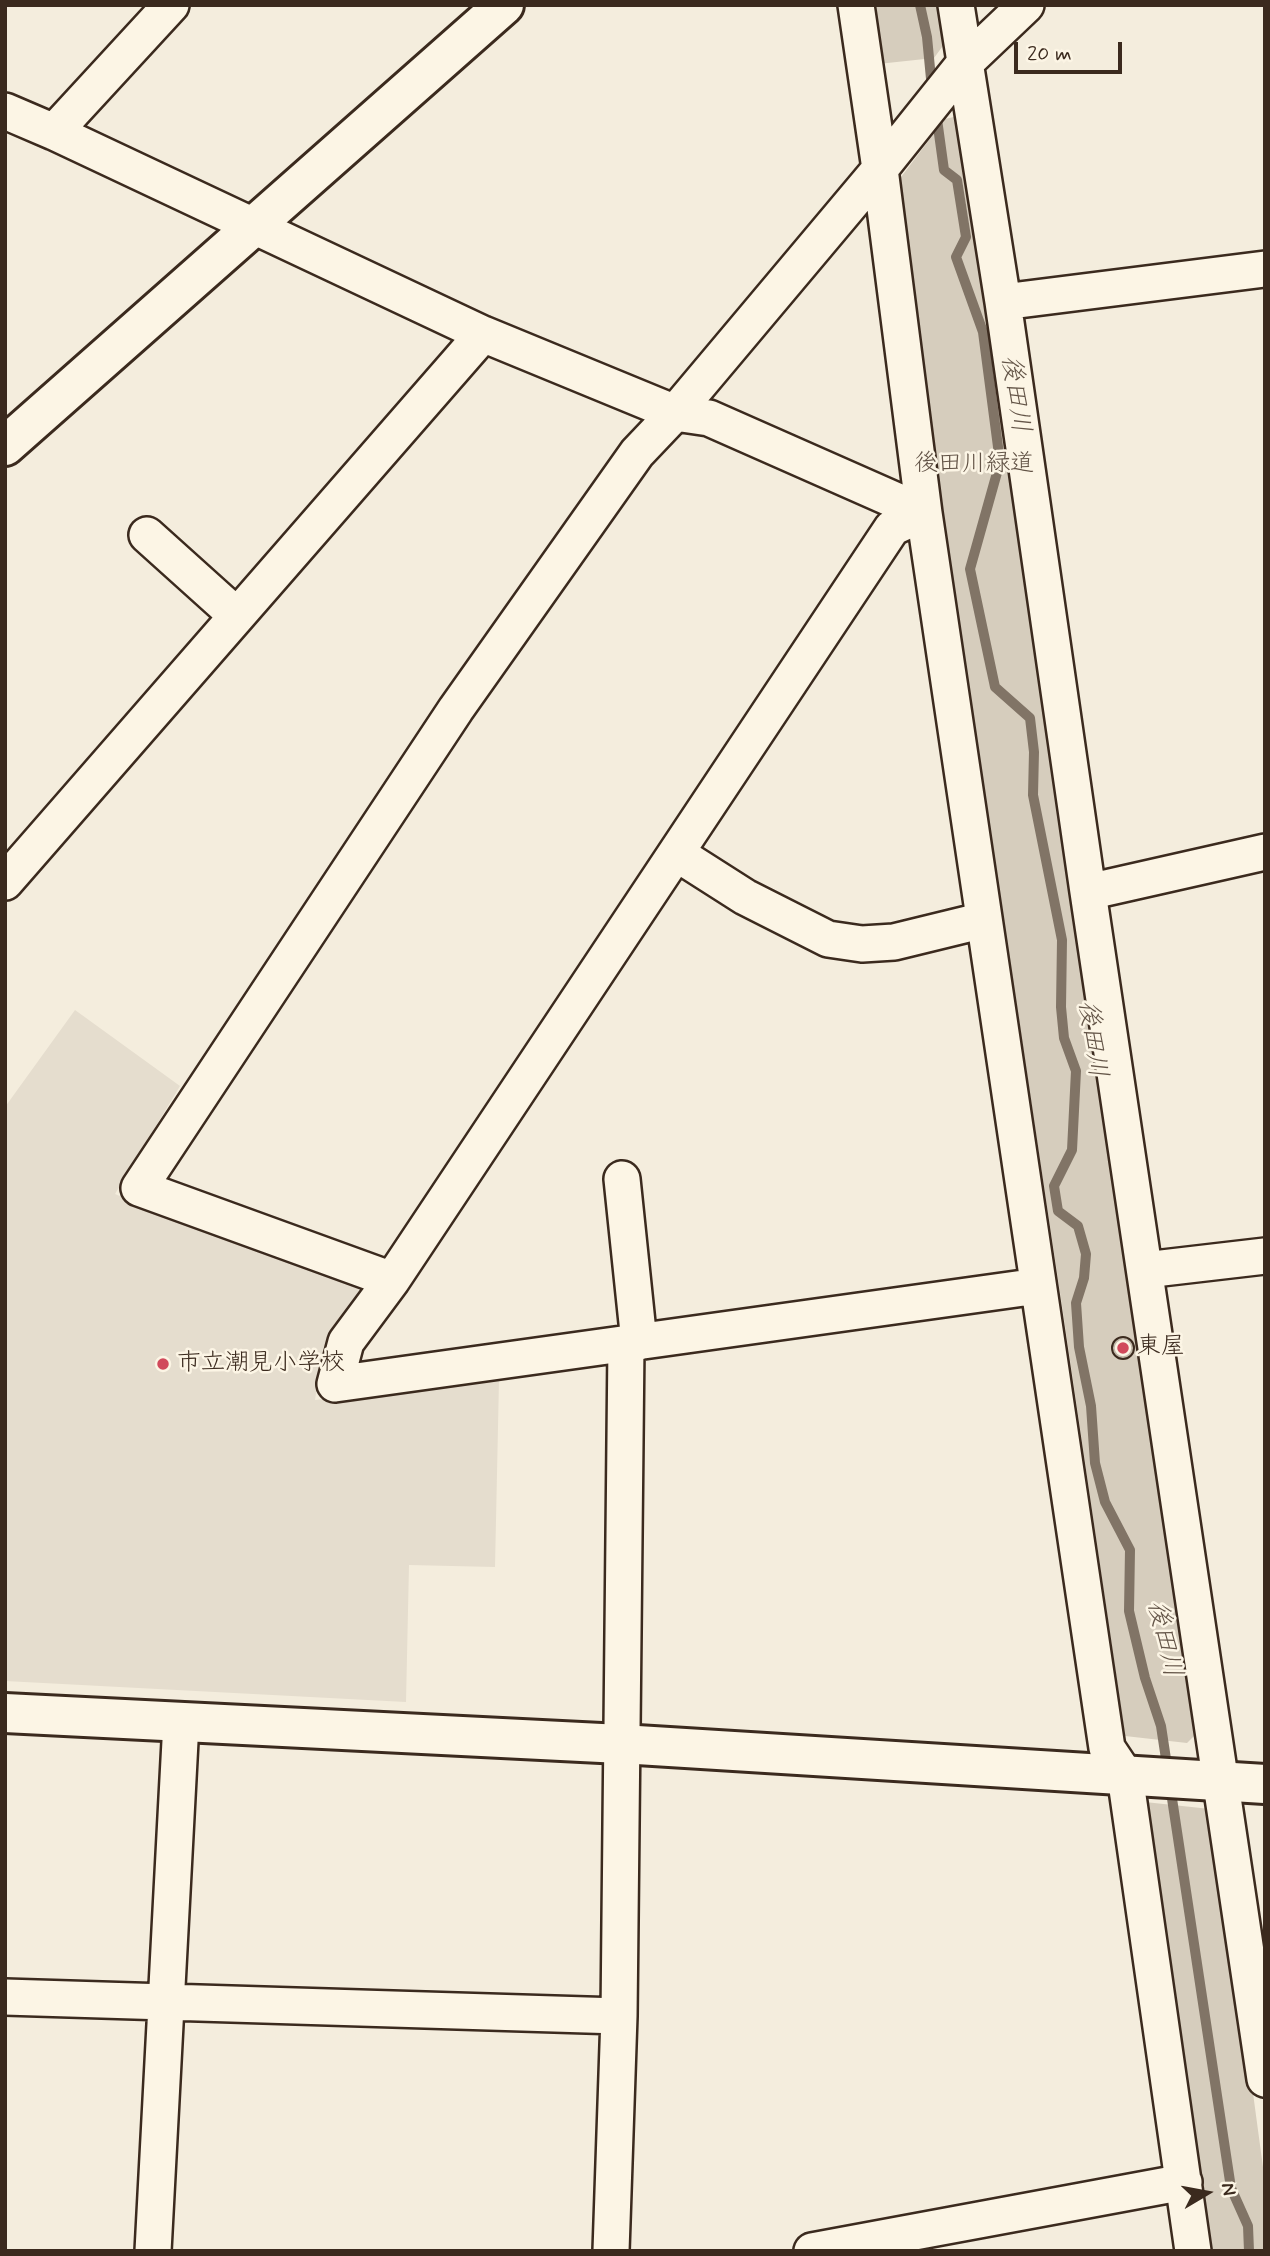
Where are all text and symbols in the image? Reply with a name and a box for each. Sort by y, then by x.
scale bar [1018,28,1126,72]
text: 20 m [1027,40,1072,68]
water label: 後田川 [993,353,1035,435]
park label: 後田川緑道 [914,451,1034,479]
water label: 後田川 [1070,998,1112,1080]
place label: 東屋 [1137,1334,1185,1362]
marker: 東屋 [1115,1340,1131,1356]
place label: 市立潮見小学校 [177,1350,345,1378]
marker: 市立潮見小学校 [155,1356,171,1372]
water label: 後田川 [1139,1597,1187,1681]
north arrow [1172,2158,1242,2228]
text: N [1215,2181,1242,2198]

